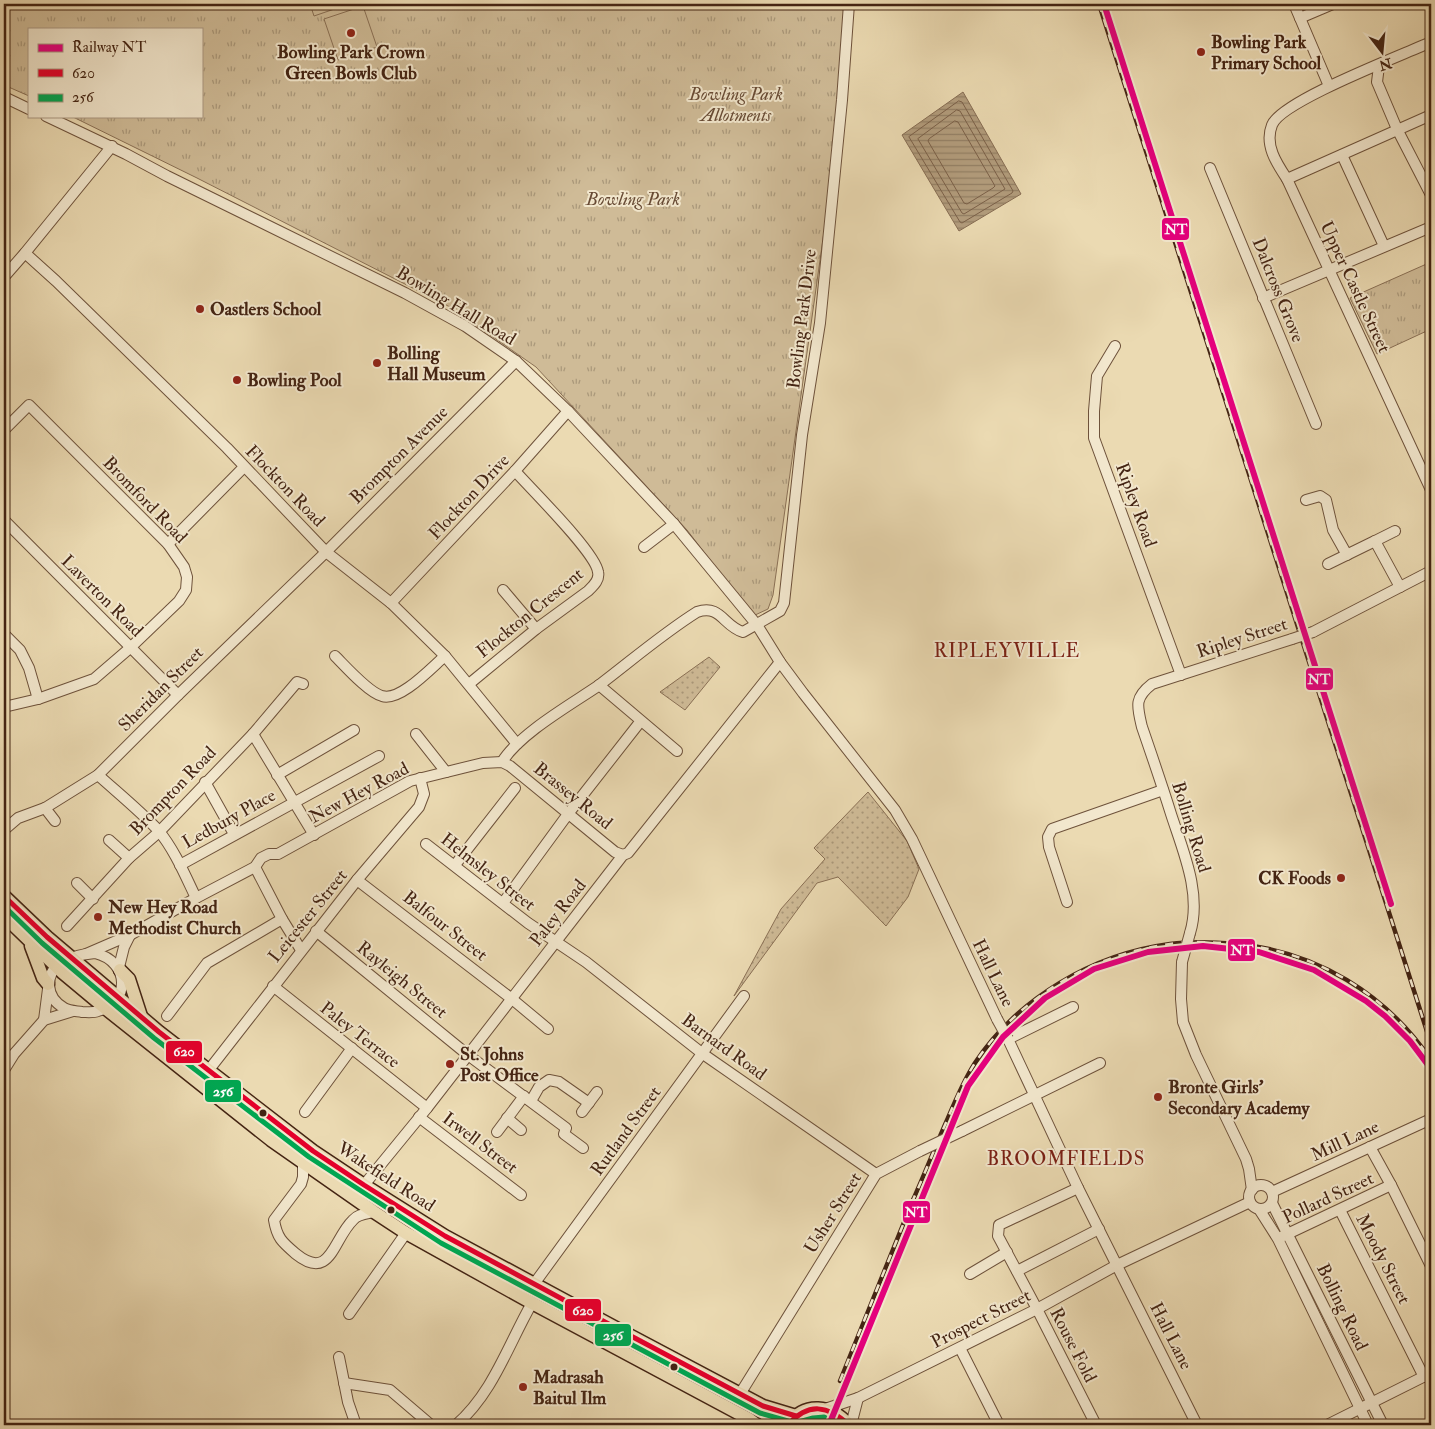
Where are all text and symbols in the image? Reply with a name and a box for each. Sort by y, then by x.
marker: Bowling Park Crown Green Bowls Club [345,27,357,39]
legend [28,28,202,118]
north arrow [1358,28,1408,78]
place label: Bowling Park Primary School [1211,31,1322,75]
text: Railway NT [72,38,146,57]
place label: Bowling Park Crown Green Bowls Club [277,41,426,85]
marker: Bowling Park Primary School [1195,46,1207,58]
text: N [1377,54,1395,74]
text: 620 [72,64,95,83]
park label: Bowling Park Allotments [688,83,783,127]
text: 256 [72,88,95,107]
park label: Bowling Park [585,188,680,211]
line badge: NT [1161,217,1190,241]
street label: Upper Castle Street [1314,218,1396,357]
text: NT [1163,221,1188,238]
street label: Dalcross Grove [1247,234,1310,346]
street label: Bowling Park Drive [782,247,822,390]
street label: Bowling Hall Road [392,261,520,351]
place label: Oastlers School [210,298,322,321]
marker: Oastlers School [194,303,206,315]
place label: Bolling Hall Museum [387,342,487,386]
marker: Bolling Hall Museum [371,357,383,369]
place label: Bowling Pool [247,369,342,392]
marker: Bowling Pool [231,374,243,386]
street label: Brompton Avenue [345,401,453,509]
street label: Flockton Road [240,440,330,532]
street label: Flockton Drive [423,449,515,545]
street label: Bromford Road [98,452,192,548]
street label: Ripley Road [1110,460,1162,550]
street label: Laverton Road [56,550,148,642]
street label: Flockton Crescent [472,563,588,663]
street label: Ripley Street [1194,613,1290,663]
district label: RIPLEYVILLE [934,639,1080,663]
street label: Sheridan Street [114,641,209,736]
line badge: NT [1305,667,1334,691]
text: NT [1306,671,1331,688]
street label: Brompton Road [125,741,221,840]
street label: New Hey Road [305,757,413,829]
street label: Brassey Road [529,757,617,835]
street label: Bolling Road [1166,779,1216,875]
street label: Ledbury Place [178,784,280,854]
street label: Helmsley Street [436,828,540,916]
street label: Leicester Street [263,865,353,967]
place label: CK Foods [1258,867,1331,890]
marker: CK Foods [1335,872,1347,884]
street label: Paley Road [525,875,591,951]
street label: Balfour Street [398,886,492,966]
place label: New Hey Road Methodist Church [107,896,242,940]
marker: New Hey Road Methodist Church [92,911,104,923]
street label: Hall Lane [967,935,1019,1011]
street label: Rayleigh Street [352,936,452,1024]
line badge: NT [1227,938,1256,962]
text: NT [1229,942,1254,959]
street label: Paley Terrace [315,997,405,1074]
street label: Barnard Road [677,1008,771,1086]
line badge: 620 [165,1040,203,1064]
text: 620 [173,1043,195,1060]
place label: St. Johns Post Office [460,1043,539,1087]
marker: St. Johns Post Office [444,1058,456,1070]
place label: Bronte Girls' Secondary Academy [1168,1076,1310,1120]
line badge: 256 [204,1079,242,1103]
street label: Rutland Street [586,1082,666,1180]
text: 256 [213,1083,234,1100]
marker: Bronte Girls' Secondary Academy [1152,1091,1164,1103]
street label: Irwell Street [438,1107,523,1179]
unlabelled marker [258,1108,268,1118]
street label: Mill Lane [1307,1115,1383,1167]
street label: Wakefield Road [332,1136,439,1217]
district label: BROOMFIELDS [987,1147,1145,1171]
street label: Pollard Street [1279,1167,1377,1229]
street label: Usher Street [799,1168,867,1258]
line badge: NT [902,1200,931,1224]
text: NT [903,1204,928,1221]
unlabelled marker [386,1205,396,1215]
street label: Moody Street [1350,1210,1416,1308]
street label: Bolling Road [1311,1260,1373,1354]
street label: Prospect Street [927,1284,1035,1354]
line badge: 620 [564,1298,602,1322]
street label: Hall Lane [1144,1299,1198,1374]
text: 620 [572,1302,594,1319]
street label: Rouse Fold [1044,1304,1102,1386]
line badge: 256 [594,1323,632,1347]
text: 256 [603,1327,624,1344]
unlabelled marker [669,1362,679,1372]
place label: Madrasah Baitul Ilm [532,1366,607,1410]
marker: Madrasah Baitul Ilm [517,1381,529,1393]

